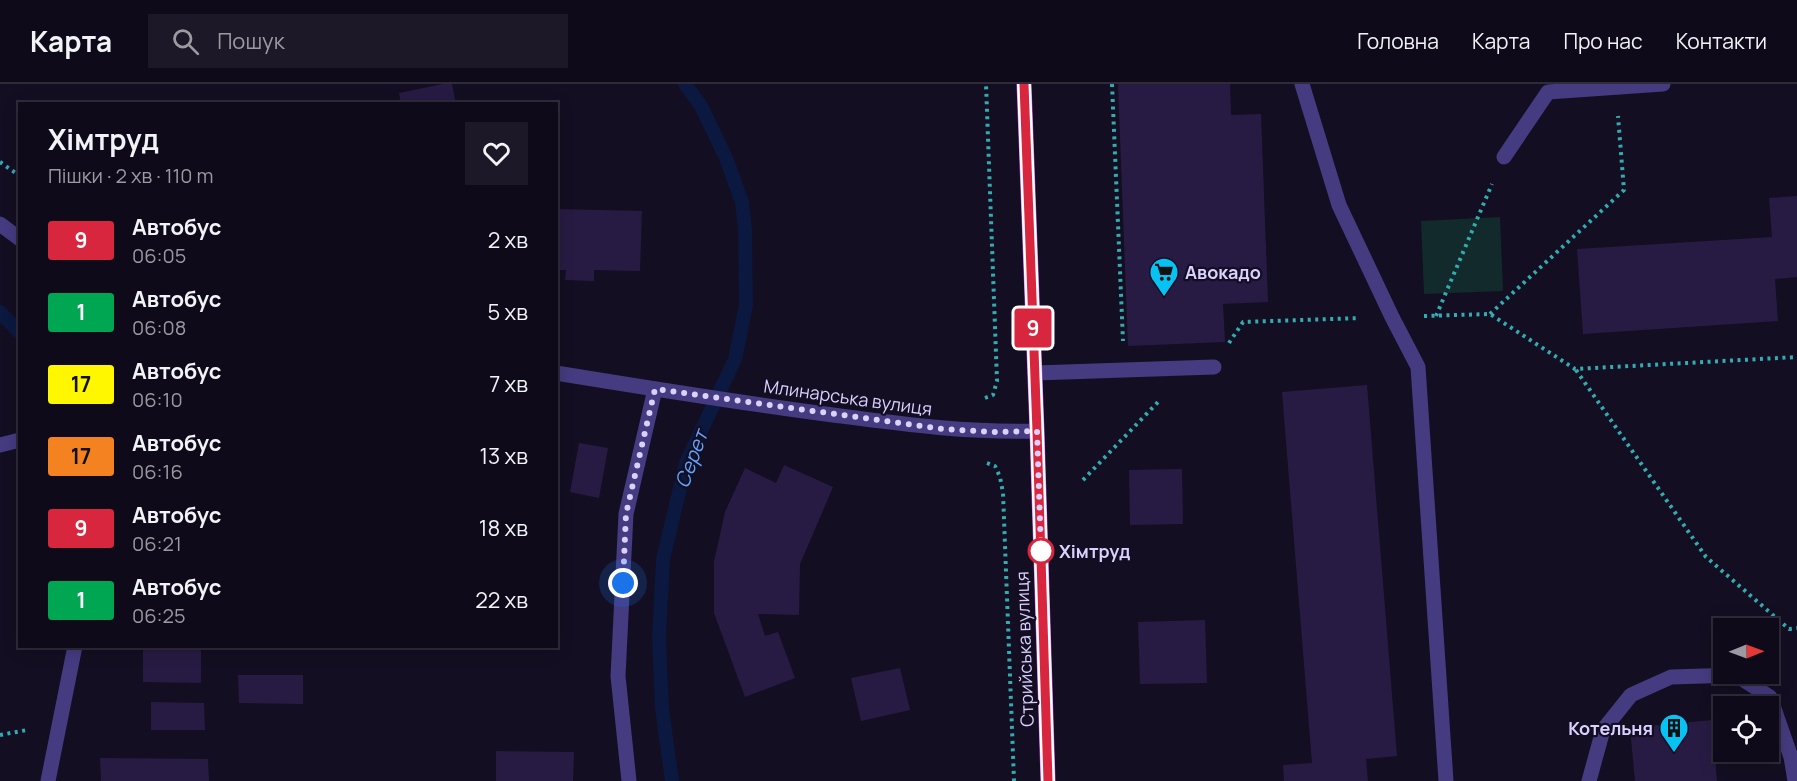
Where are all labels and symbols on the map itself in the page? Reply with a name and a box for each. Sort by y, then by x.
supermarket icon: Авокадо [1148,256,1180,298]
place label: Авокадо [1185,260,1261,284]
line badge: 9 [1014,308,1052,348]
street label: Млинарська вулиця [762,373,934,421]
water label: Серет [668,424,715,492]
marker: Хімтруд [1028,538,1054,564]
place label: Хімтруд [1059,539,1130,563]
your location [608,568,638,598]
street label: Стрийська вулиця [1009,571,1039,727]
north arrow [1713,618,1779,684]
building icon: Котельня [1658,712,1690,754]
place label: Котельня [1568,716,1653,740]

